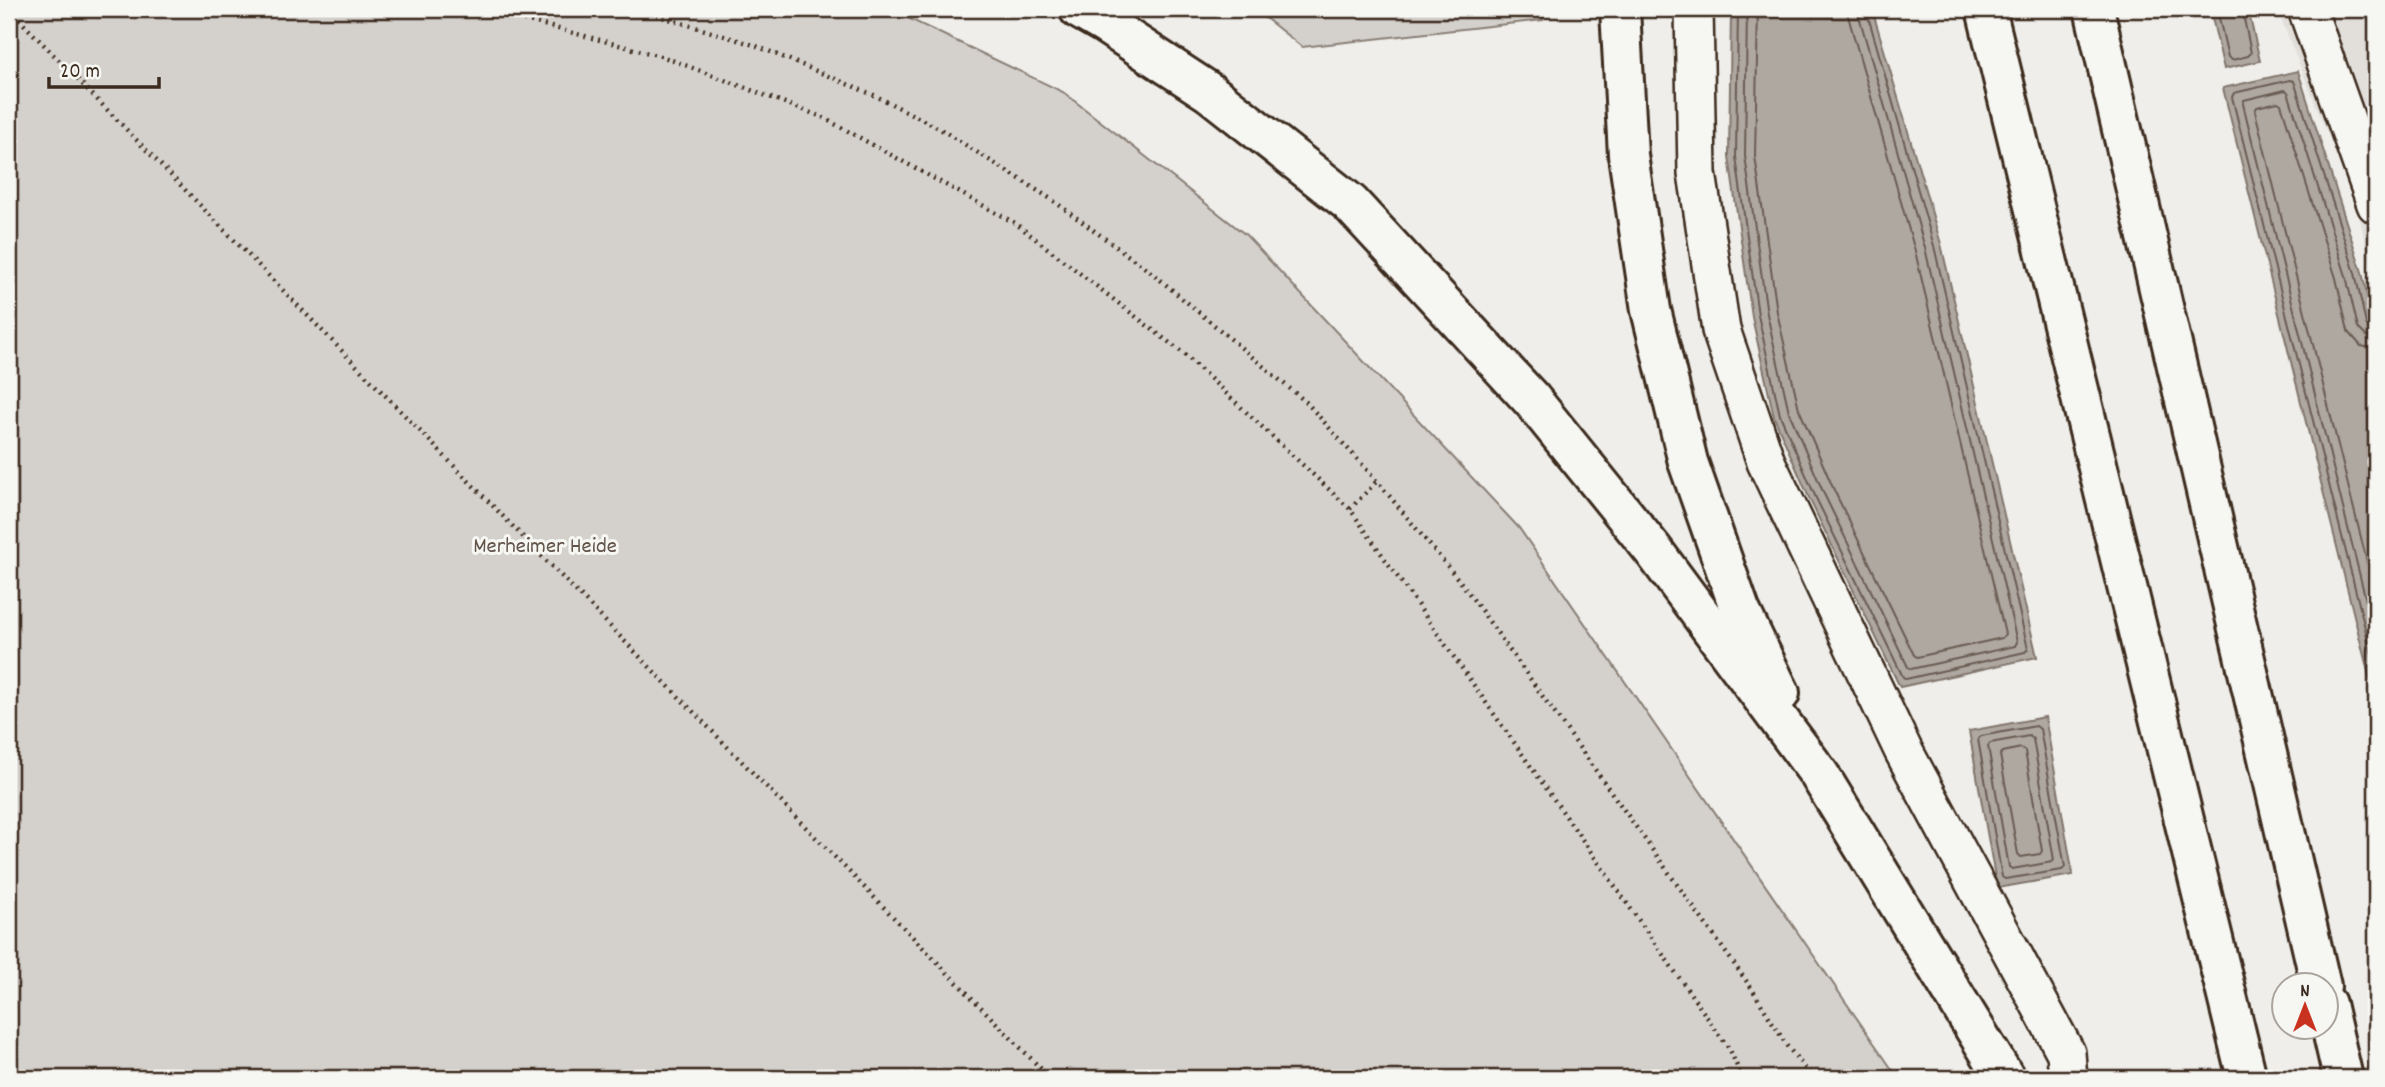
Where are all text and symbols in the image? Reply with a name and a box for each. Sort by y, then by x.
scale bar [49,46,159,90]
text: 20 m [60,58,100,88]
park label: Merheimer Heide [473,531,617,564]
north arrow [2270,972,2340,1042]
text: N [2300,979,2310,1006]

